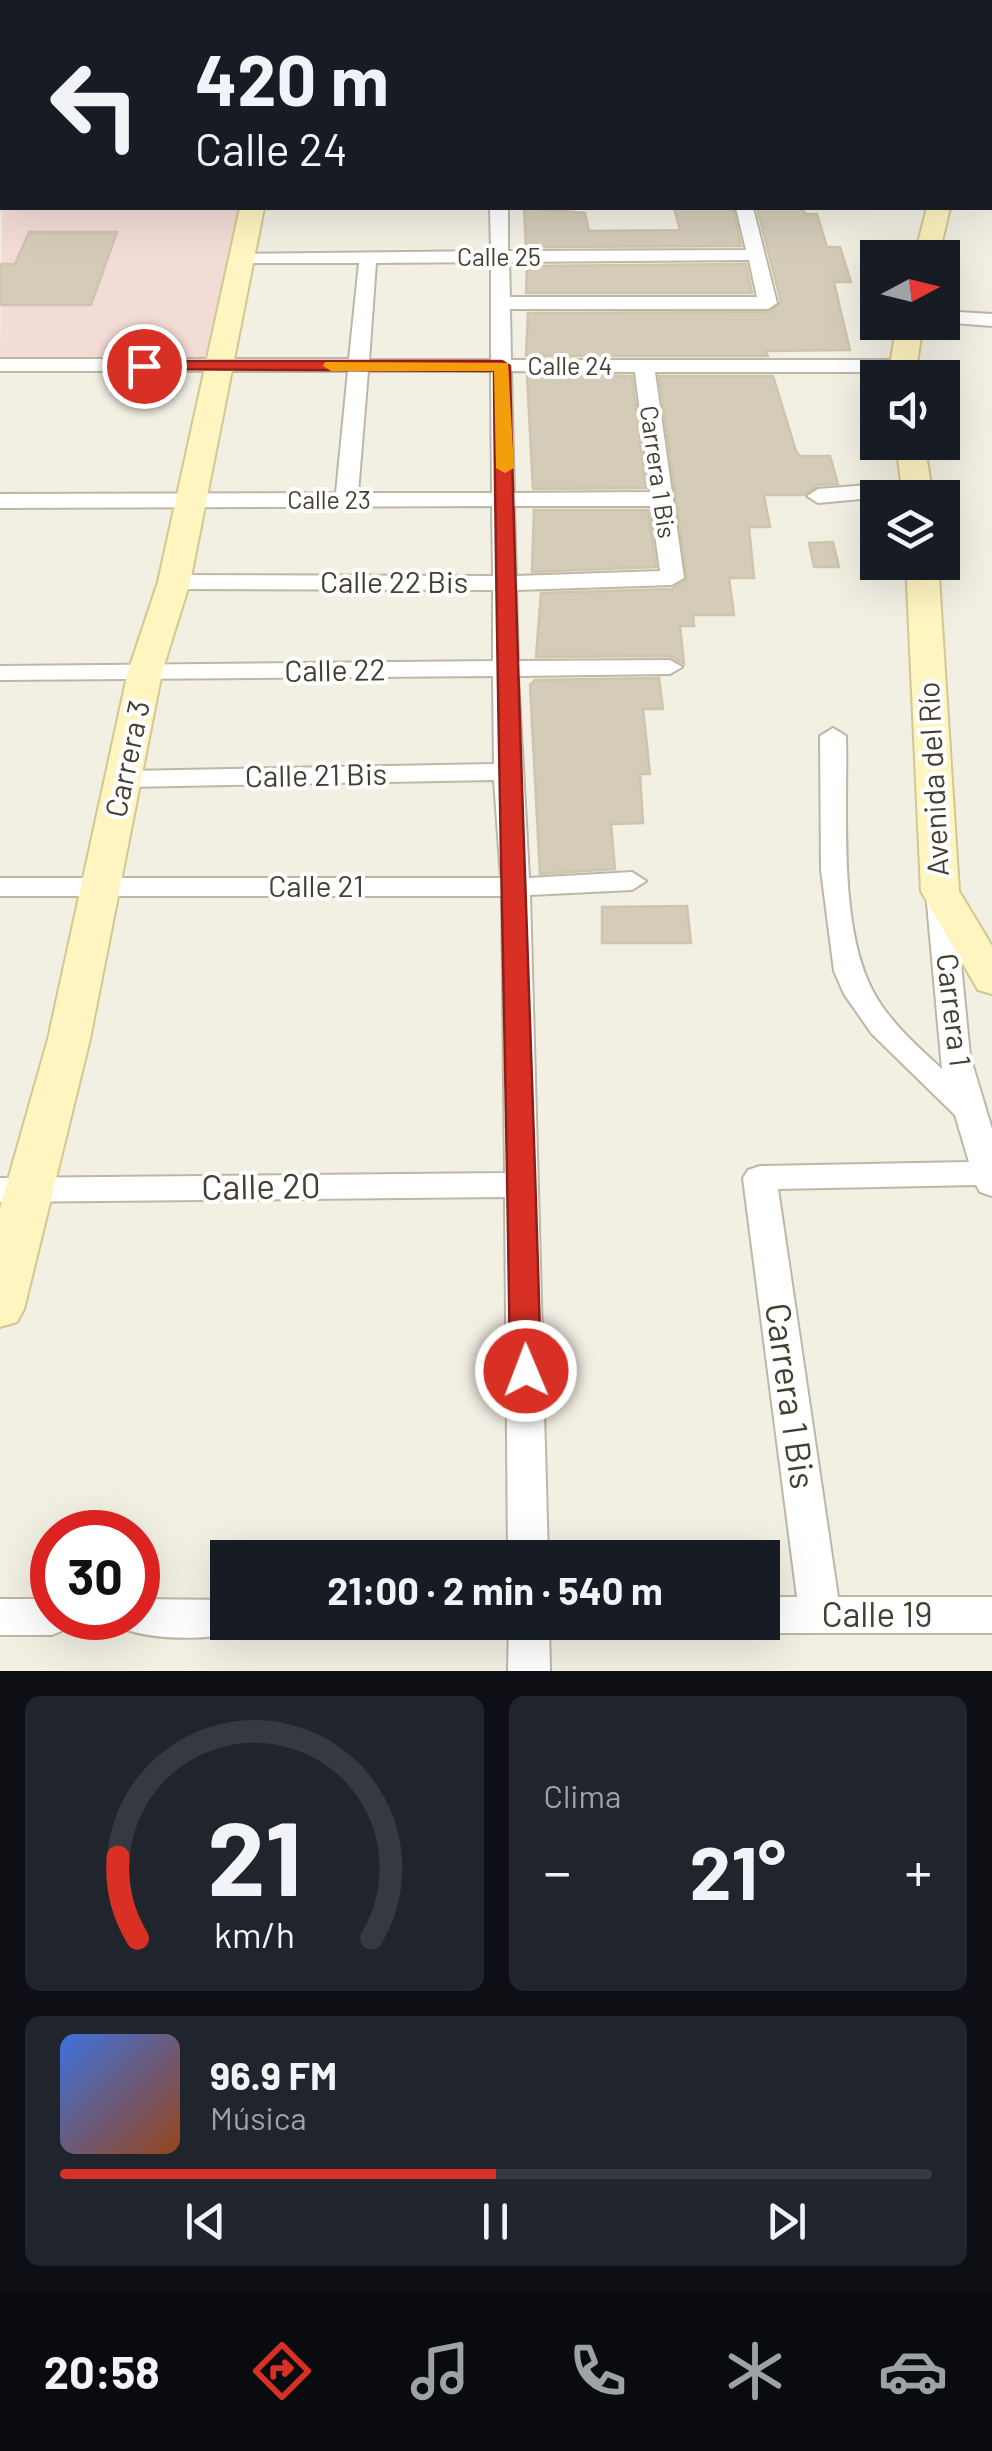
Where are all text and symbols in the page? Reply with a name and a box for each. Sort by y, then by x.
text: 420 m [195,36,389,120]
icon: left [30,40,160,170]
text: Calle 24 [195,121,348,175]
north arrow [860,240,960,340]
map controls [860,240,960,580]
street label: Calle 25 [457,241,541,271]
pin [102,324,187,409]
icon: arrive [117,339,172,394]
street label: Calle 24 [528,350,612,380]
button: sound [860,360,960,460]
street label: Carrera 1 Bis [635,404,683,540]
button: layers [860,480,960,580]
street label: Calle 23 [287,484,371,514]
street label: Calle 22 Bis [320,563,468,599]
street label: Calle 22 [284,650,386,688]
street label: Avenida del Río [909,681,955,877]
street label: Carrera 3 [96,697,156,820]
street label: Calle 21 Bis [245,755,387,793]
street label: Calle 21 [268,867,364,903]
street label: Carrera 1 [930,951,980,1068]
street label: Calle 20 [201,1163,321,1207]
street label: Carrera 1 Bis [758,1300,826,1491]
position arrow [474,1319,578,1423]
speed limit sign: 30 [30,1510,160,1640]
text: 21:00 · 2 min · 540 m [327,1567,663,1613]
street label: Calle 19 [821,1592,933,1634]
text: Clima [544,1776,621,1814]
text: 21 [207,1792,301,1917]
text: 21° [690,1825,786,1915]
text: − [544,1837,571,1903]
text: + [904,1837,932,1903]
text: km/h [214,1912,295,1955]
text: 96.9 FM [210,2052,337,2098]
text: Música [210,2098,307,2136]
icon: previous [178,2194,233,2249]
icon: pause [468,2194,523,2249]
icon: next [759,2194,814,2249]
icon: directions [247,2336,317,2406]
icon: music [405,2336,475,2406]
icon: phone [563,2336,633,2406]
icon: climate [720,2336,790,2406]
icon: car [878,2336,948,2406]
text: 20:58 [44,2344,160,2398]

